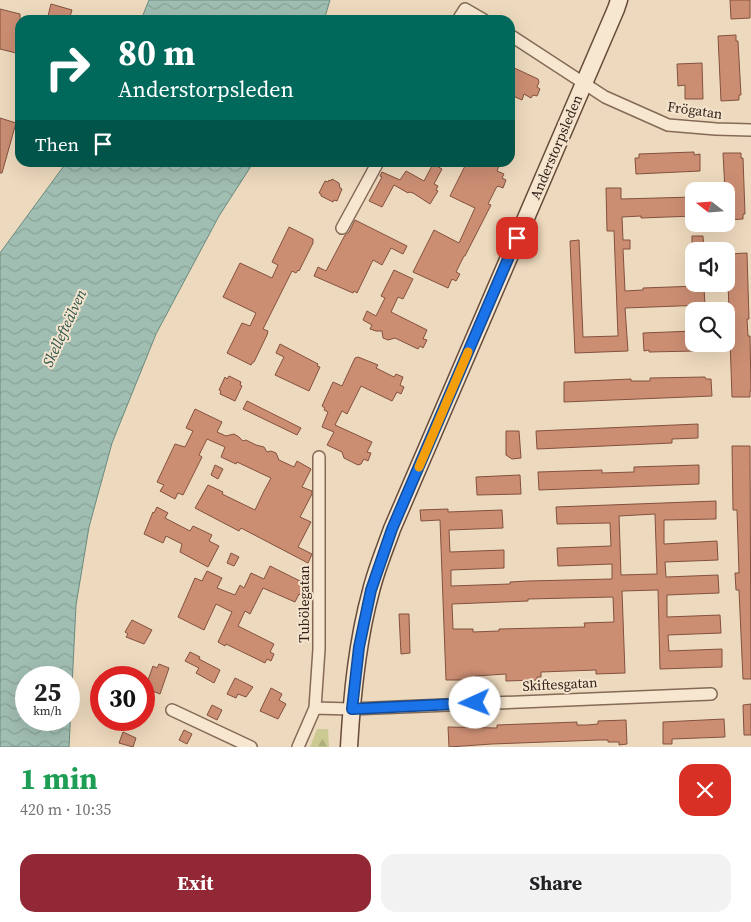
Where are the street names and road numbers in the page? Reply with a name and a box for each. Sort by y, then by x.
street label: Anderstorpsleden [525,91,587,202]
street label: Frögatan [666,96,724,124]
street label: Tubölegatan [294,565,314,643]
street label: Skiftesgatan [522,672,599,696]

